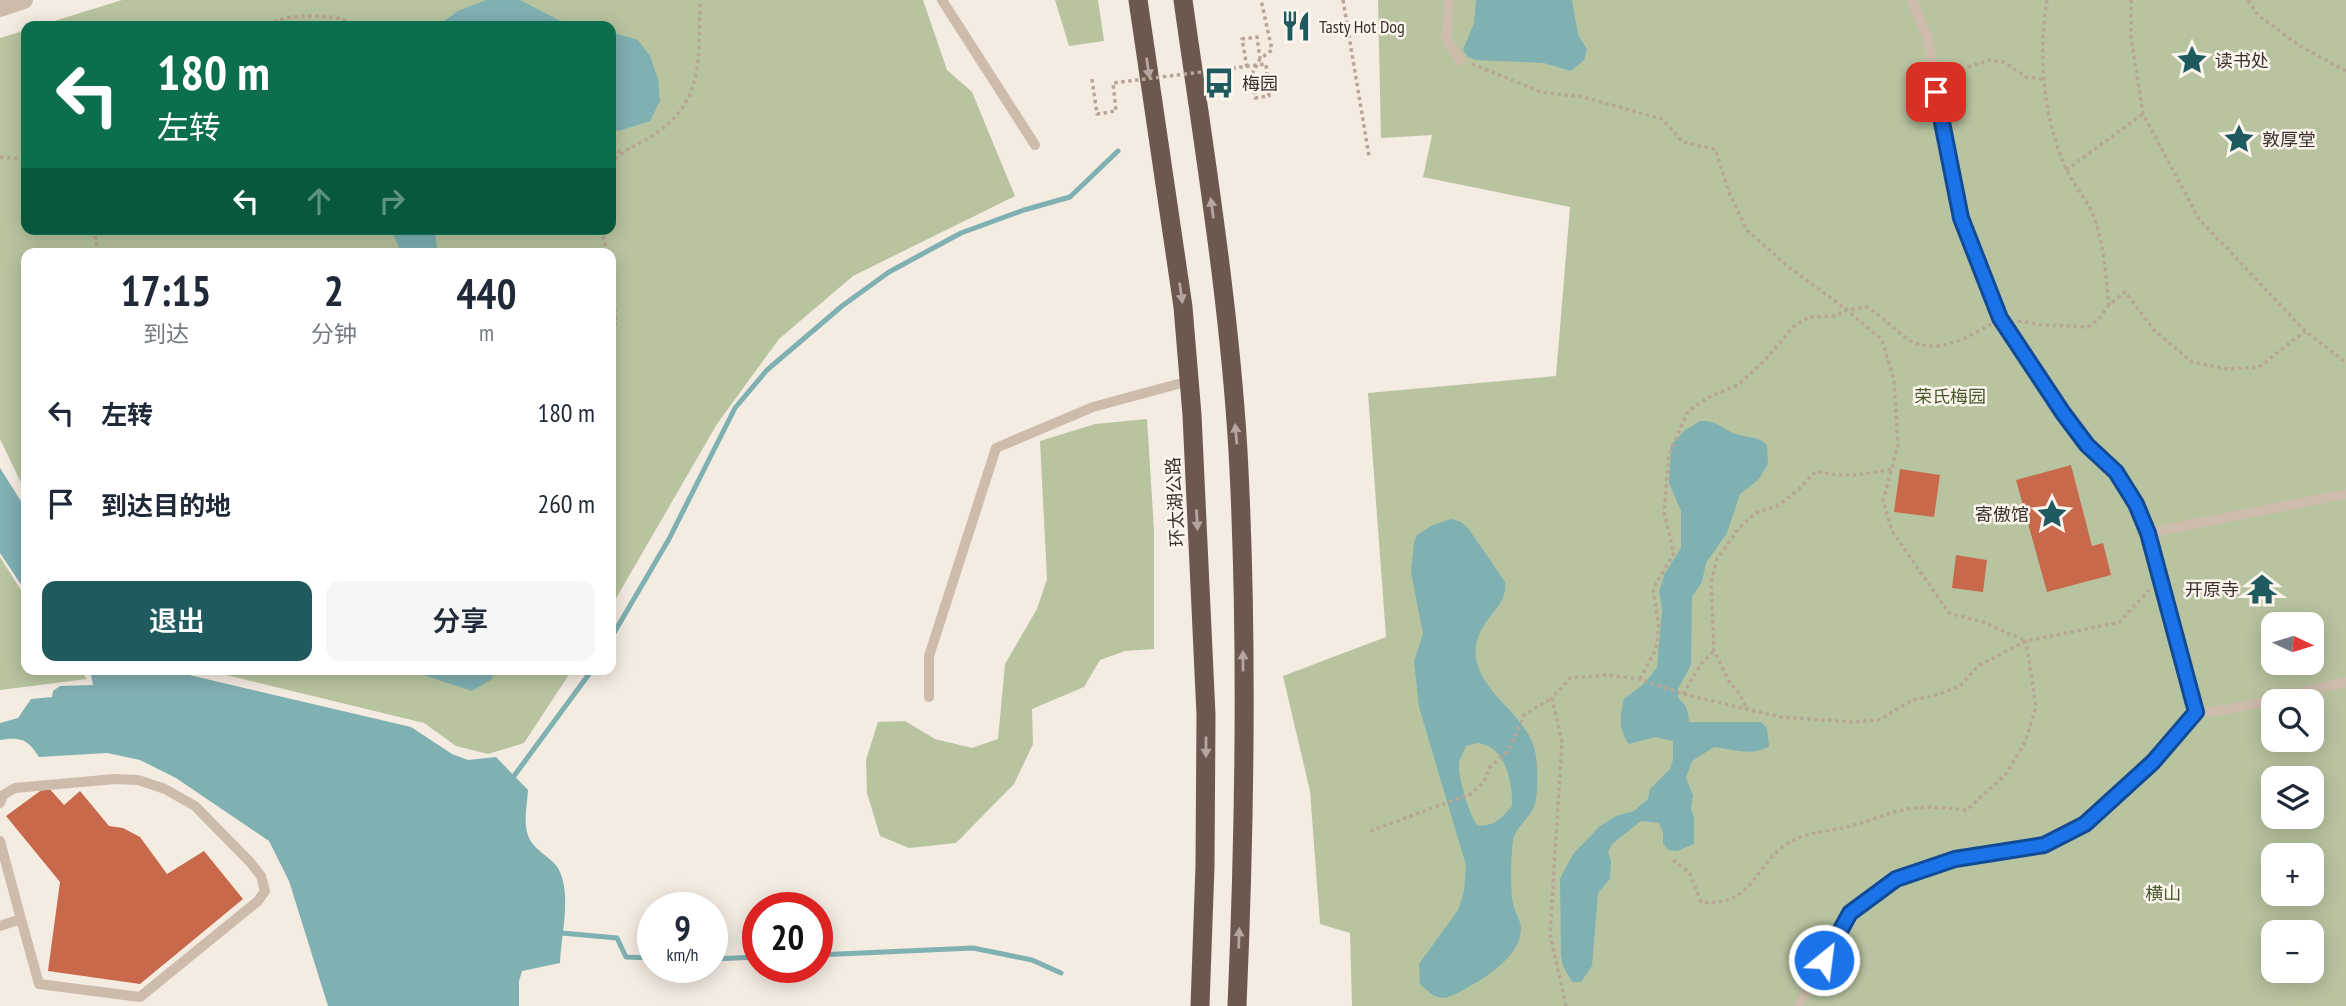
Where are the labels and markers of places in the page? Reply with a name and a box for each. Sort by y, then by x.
restaurant icon: Tasty Hot Dog [1279,9,1313,43]
place label: Tasty Hot Dog [1319,15,1405,38]
place icon: 读书处 [2175,43,2209,77]
place label: 读书处 [2215,49,2269,72]
pin [1906,62,1966,122]
bus stop icon: 梅园 [1202,66,1236,100]
place label: 梅园 [1242,72,1278,95]
place icon: 敦厚堂 [2222,122,2256,156]
place label: 敦厚堂 [2262,128,2316,151]
place icon: 寄傲馆 [2035,497,2069,531]
place label: 寄傲馆 [1975,503,2029,526]
temple icon: 开原寺 [2245,572,2279,606]
place label: 开原寺 [2185,578,2239,601]

